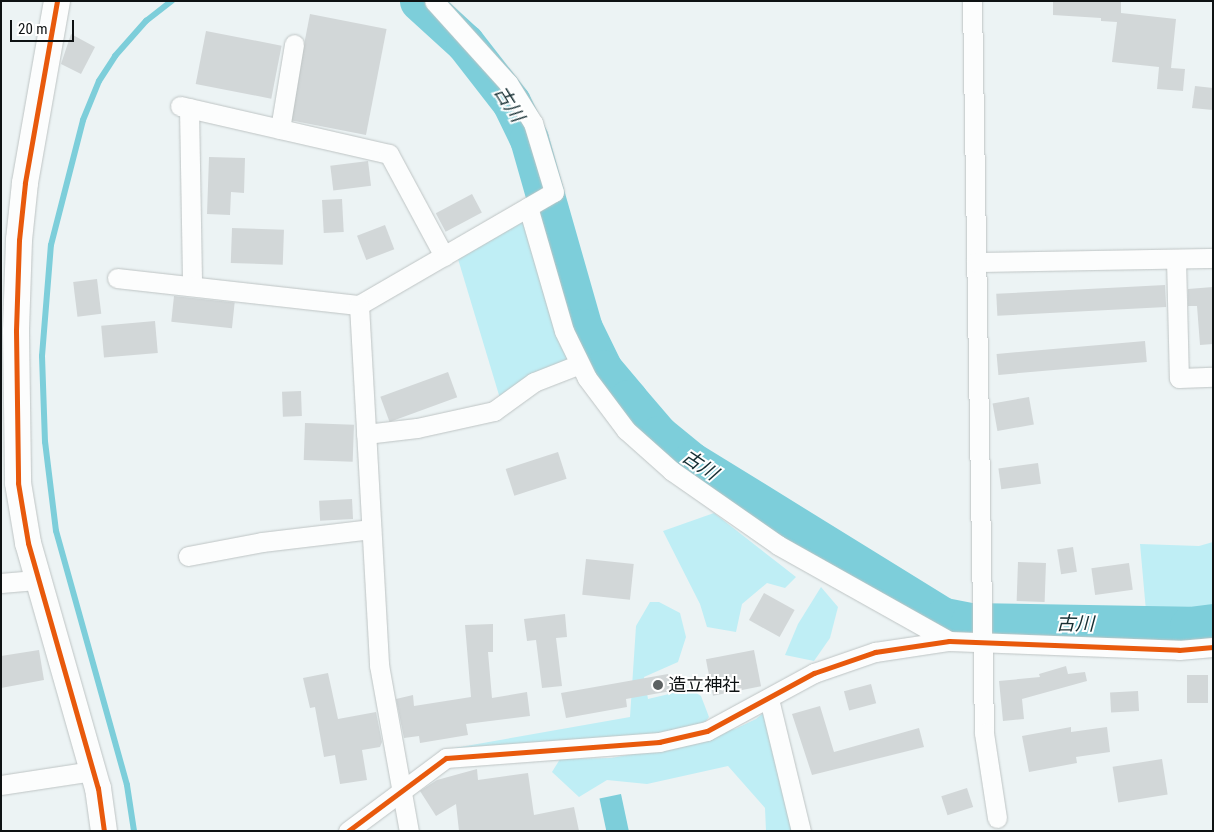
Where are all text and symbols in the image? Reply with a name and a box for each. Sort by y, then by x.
scale bar [12,10,76,42]
text: 20 m [18,20,48,38]
water label: 古川 [489,82,529,126]
water label: 古川 [678,445,722,485]
water label: 古川 [1056,612,1094,636]
place label: 造立神社 [668,674,740,696]
marker: 造立神社 [652,679,664,691]

